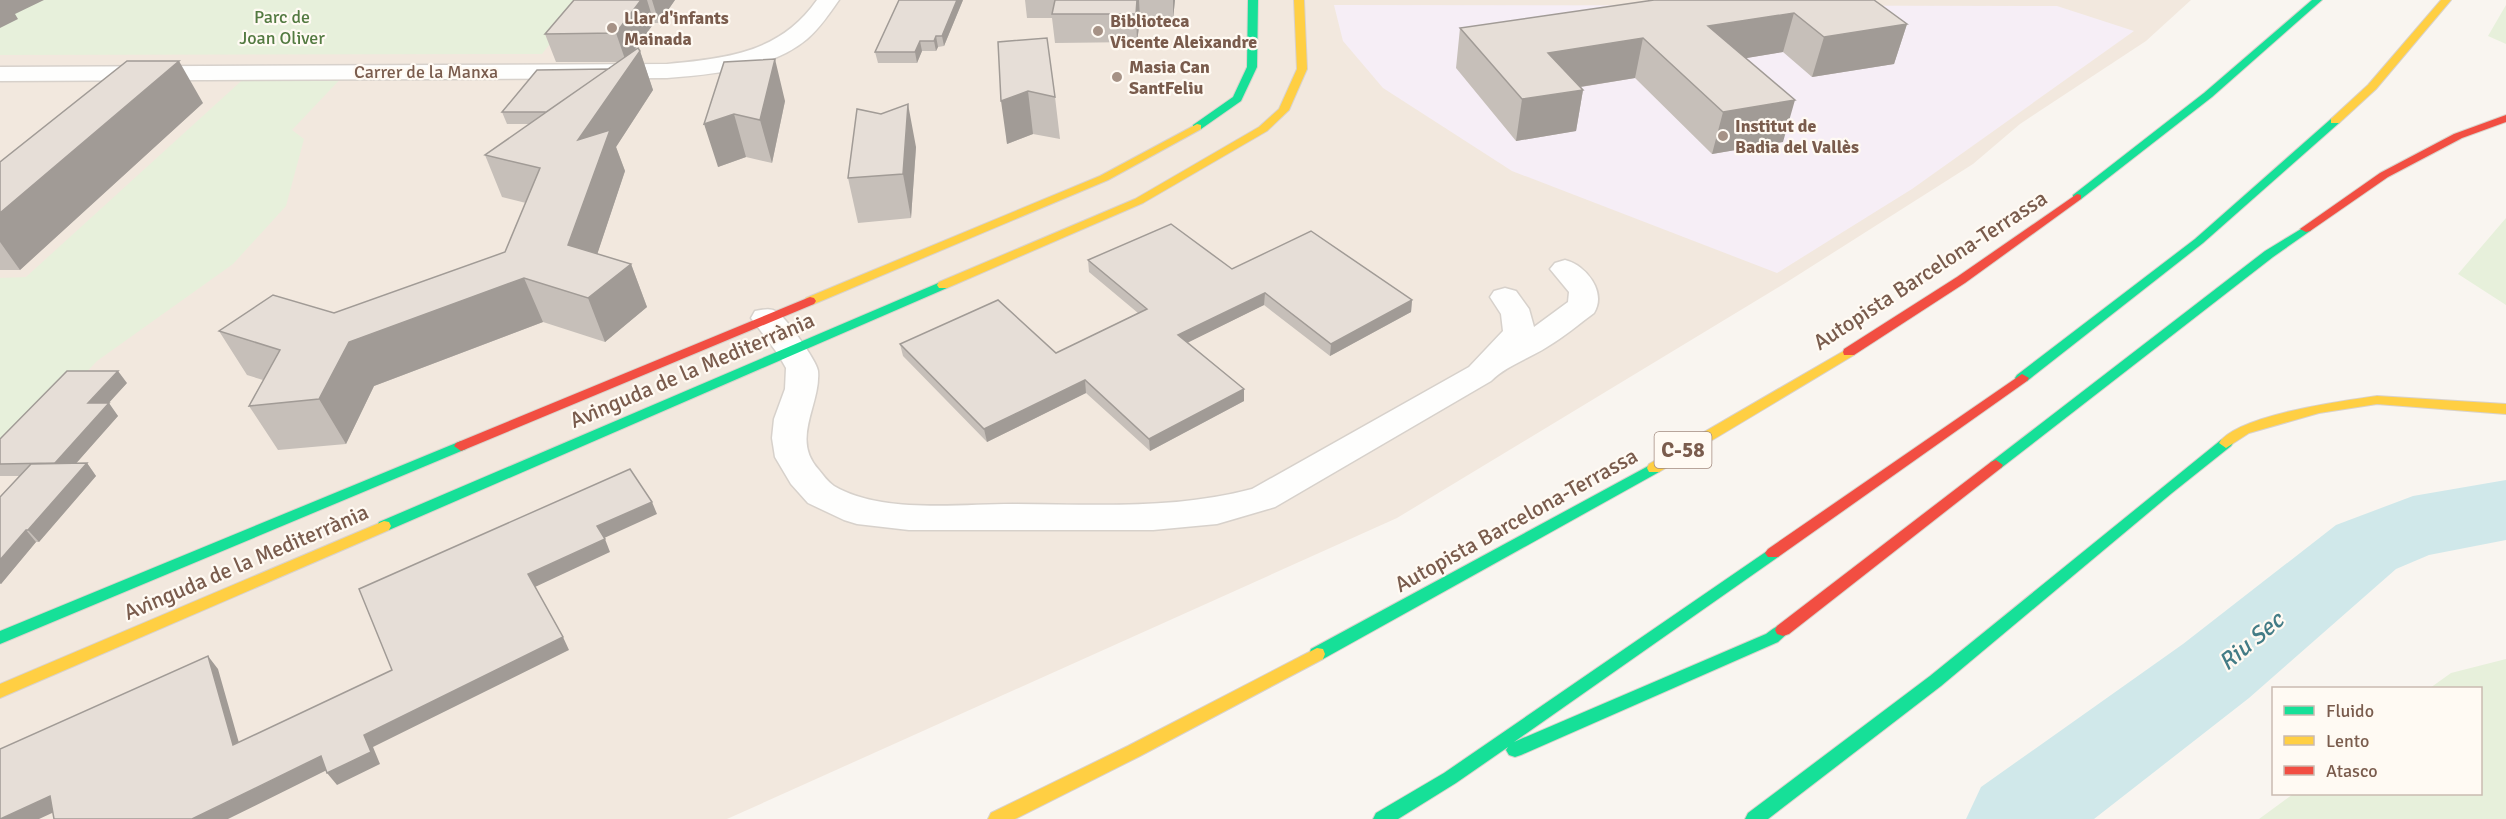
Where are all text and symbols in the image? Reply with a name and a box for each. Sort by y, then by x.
park label: Parc de Joan Oliver [239,6,325,49]
place label: Llar d'infants Mainada [624,7,729,50]
place label: Biblioteca Vicente Aleixandre [1110,10,1257,53]
marker: Llar d'infants Mainada [605,21,619,35]
marker: Biblioteca Vicente Aleixandre [1091,24,1105,38]
place label: Masia Can SantFeliu [1129,56,1210,99]
street label: Carrer de la Manxa [354,61,498,83]
marker: Masia Can SantFeliu [1110,70,1124,84]
place label: Institut de Badia del Vallès [1735,115,1859,158]
marker: Institut de Badia del Vallès [1716,129,1730,143]
street label: Autopista Barcelona-Terrassa [1808,184,2052,356]
street label: Avinguda de la Mediterrània [566,306,818,434]
road number: C-58 [1654,432,1712,468]
street label: Autopista Barcelona-Terrassa [1390,442,1642,598]
street label: Avinguda de la Mediterrània [120,498,372,626]
water label: Riu Sec [2212,604,2291,677]
legend [2272,687,2482,795]
text: Fluido [2326,700,2374,722]
text: Lento [2326,730,2369,752]
text: Atasco [2326,760,2378,782]

